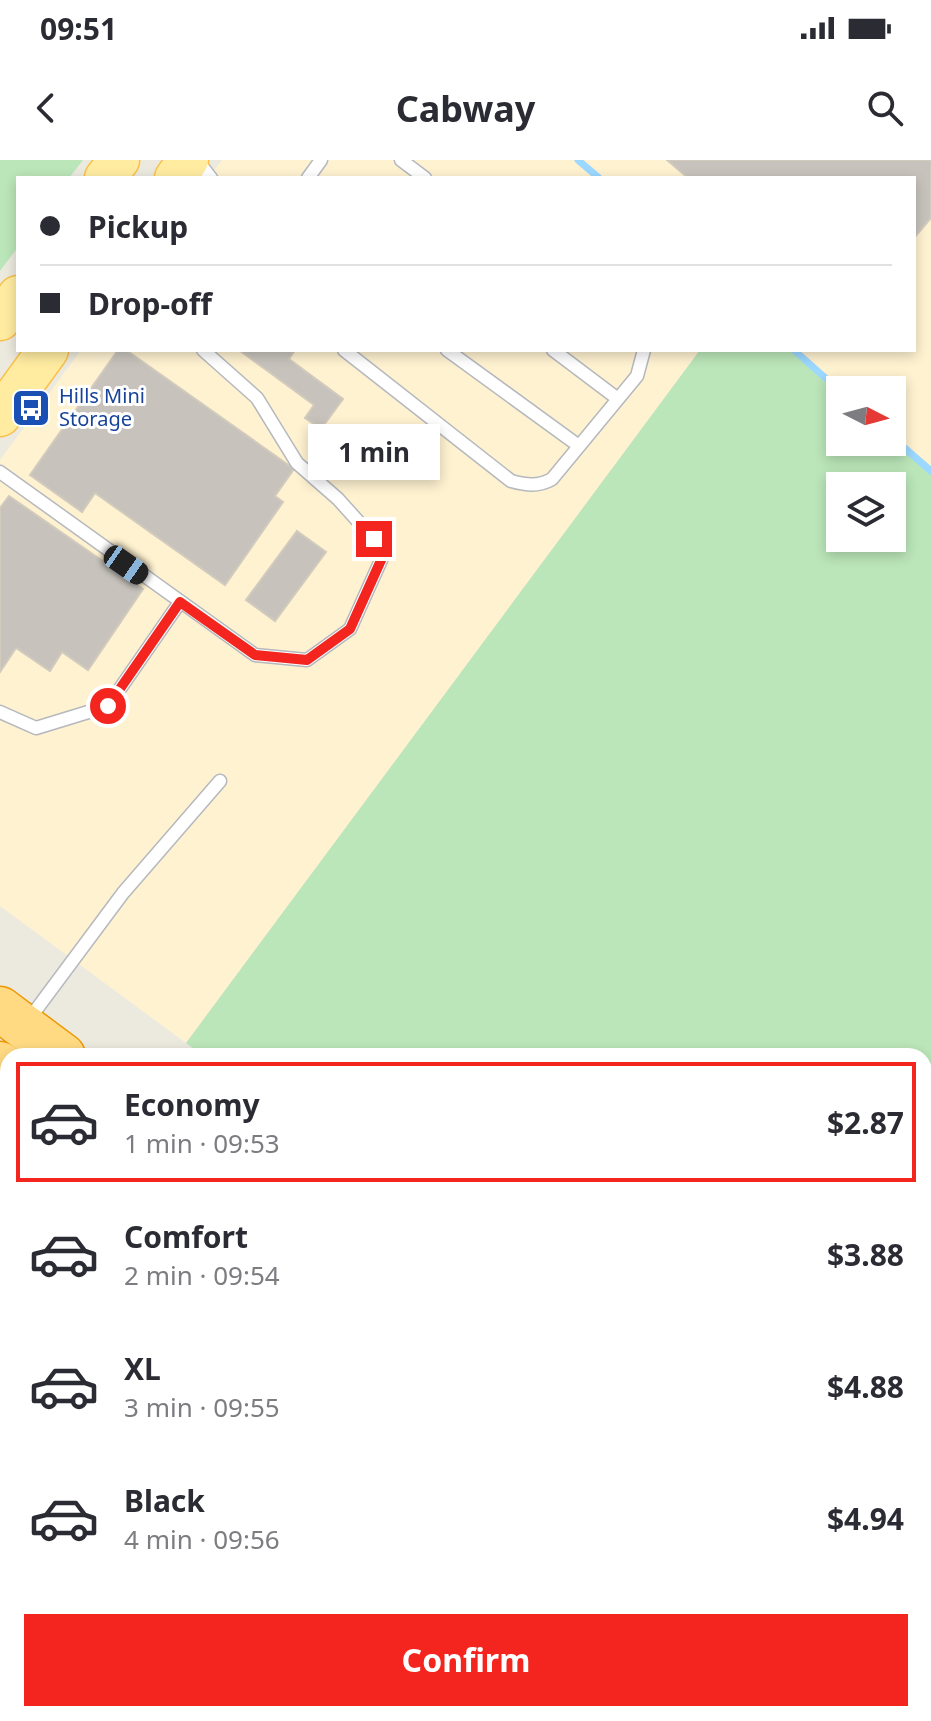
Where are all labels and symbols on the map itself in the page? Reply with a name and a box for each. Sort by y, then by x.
north arrow [826,376,906,456]
place label: Hills Mini Storage [59,382,145,432]
bus stop icon: Hills Mini Storage [10,387,52,429]
callout: 1 min [308,423,440,479]
route end [356,521,392,557]
car [99,541,153,589]
route start [90,688,126,724]

